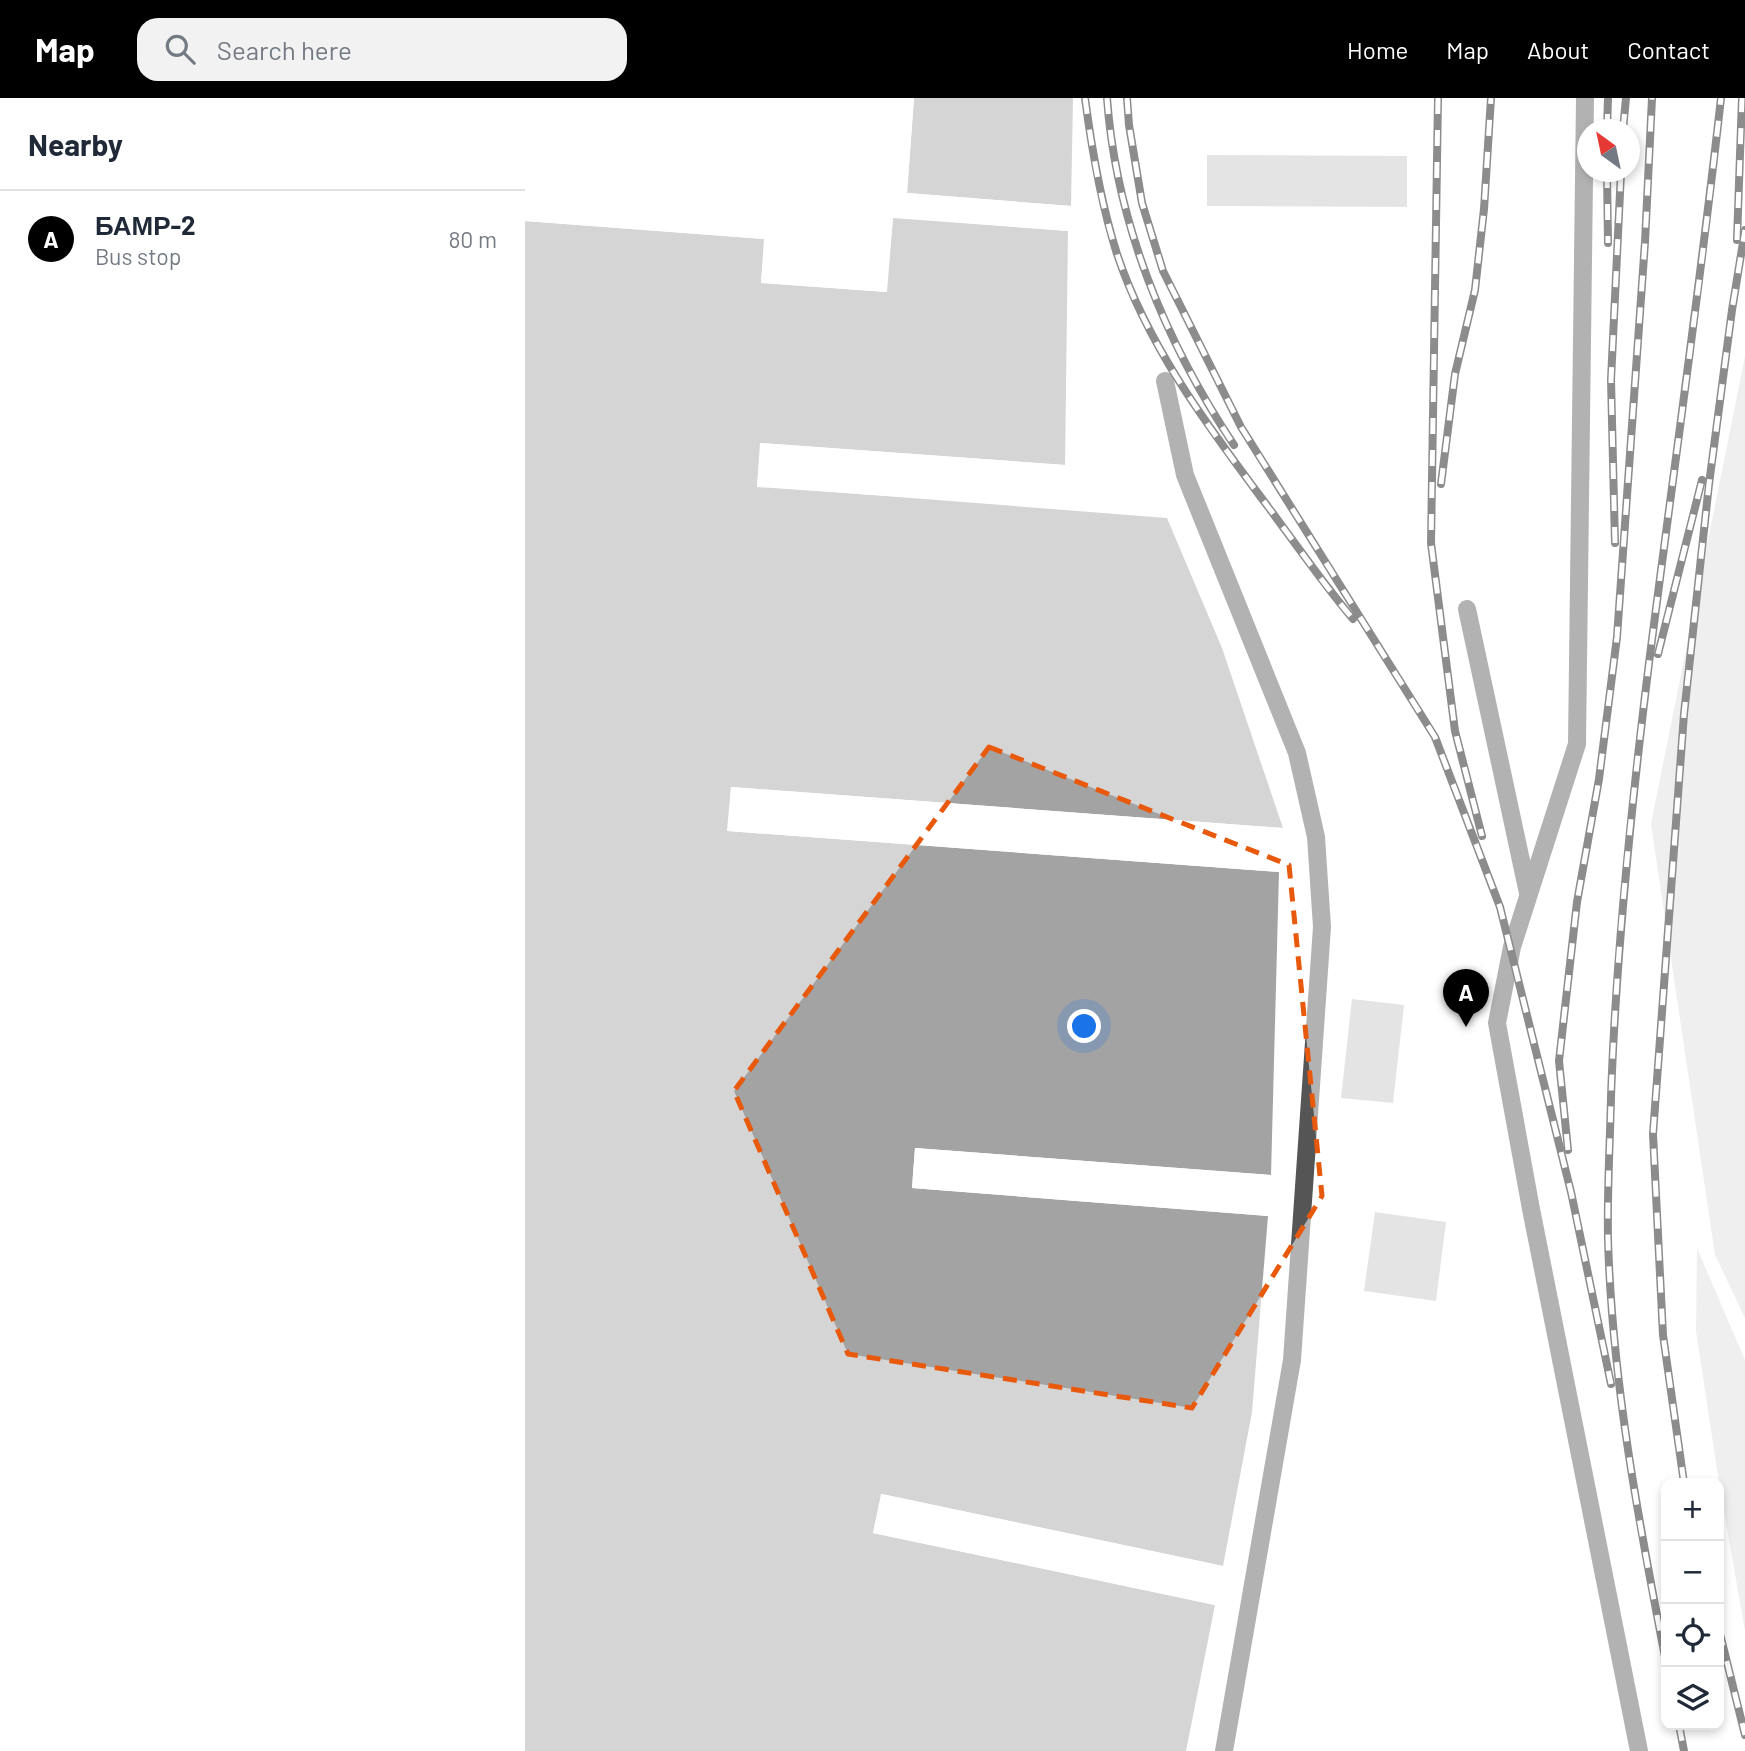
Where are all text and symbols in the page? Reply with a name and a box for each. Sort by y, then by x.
search box [137,18,627,81]
text: Map [35,29,95,69]
icon: search [161,30,199,68]
text: Search here [217,34,352,65]
text: Home [1347,35,1408,64]
text: Map [1446,35,1489,64]
text: About [1527,35,1589,64]
text: Contact [1627,35,1710,64]
north arrow [1577,119,1640,182]
text: Nearby [28,126,123,162]
text: БАМР-2 [95,209,196,240]
text: A [43,225,59,253]
text: 80 m [448,225,497,253]
text: Bus stop [95,242,181,270]
pin: A [1443,969,1489,1027]
your location [1067,1009,1101,1043]
map controls [1661,1478,1724,1730]
button: + [1661,1478,1724,1541]
button: − [1661,1541,1724,1604]
button: locate [1661,1604,1724,1667]
button: layers [1661,1667,1724,1730]

